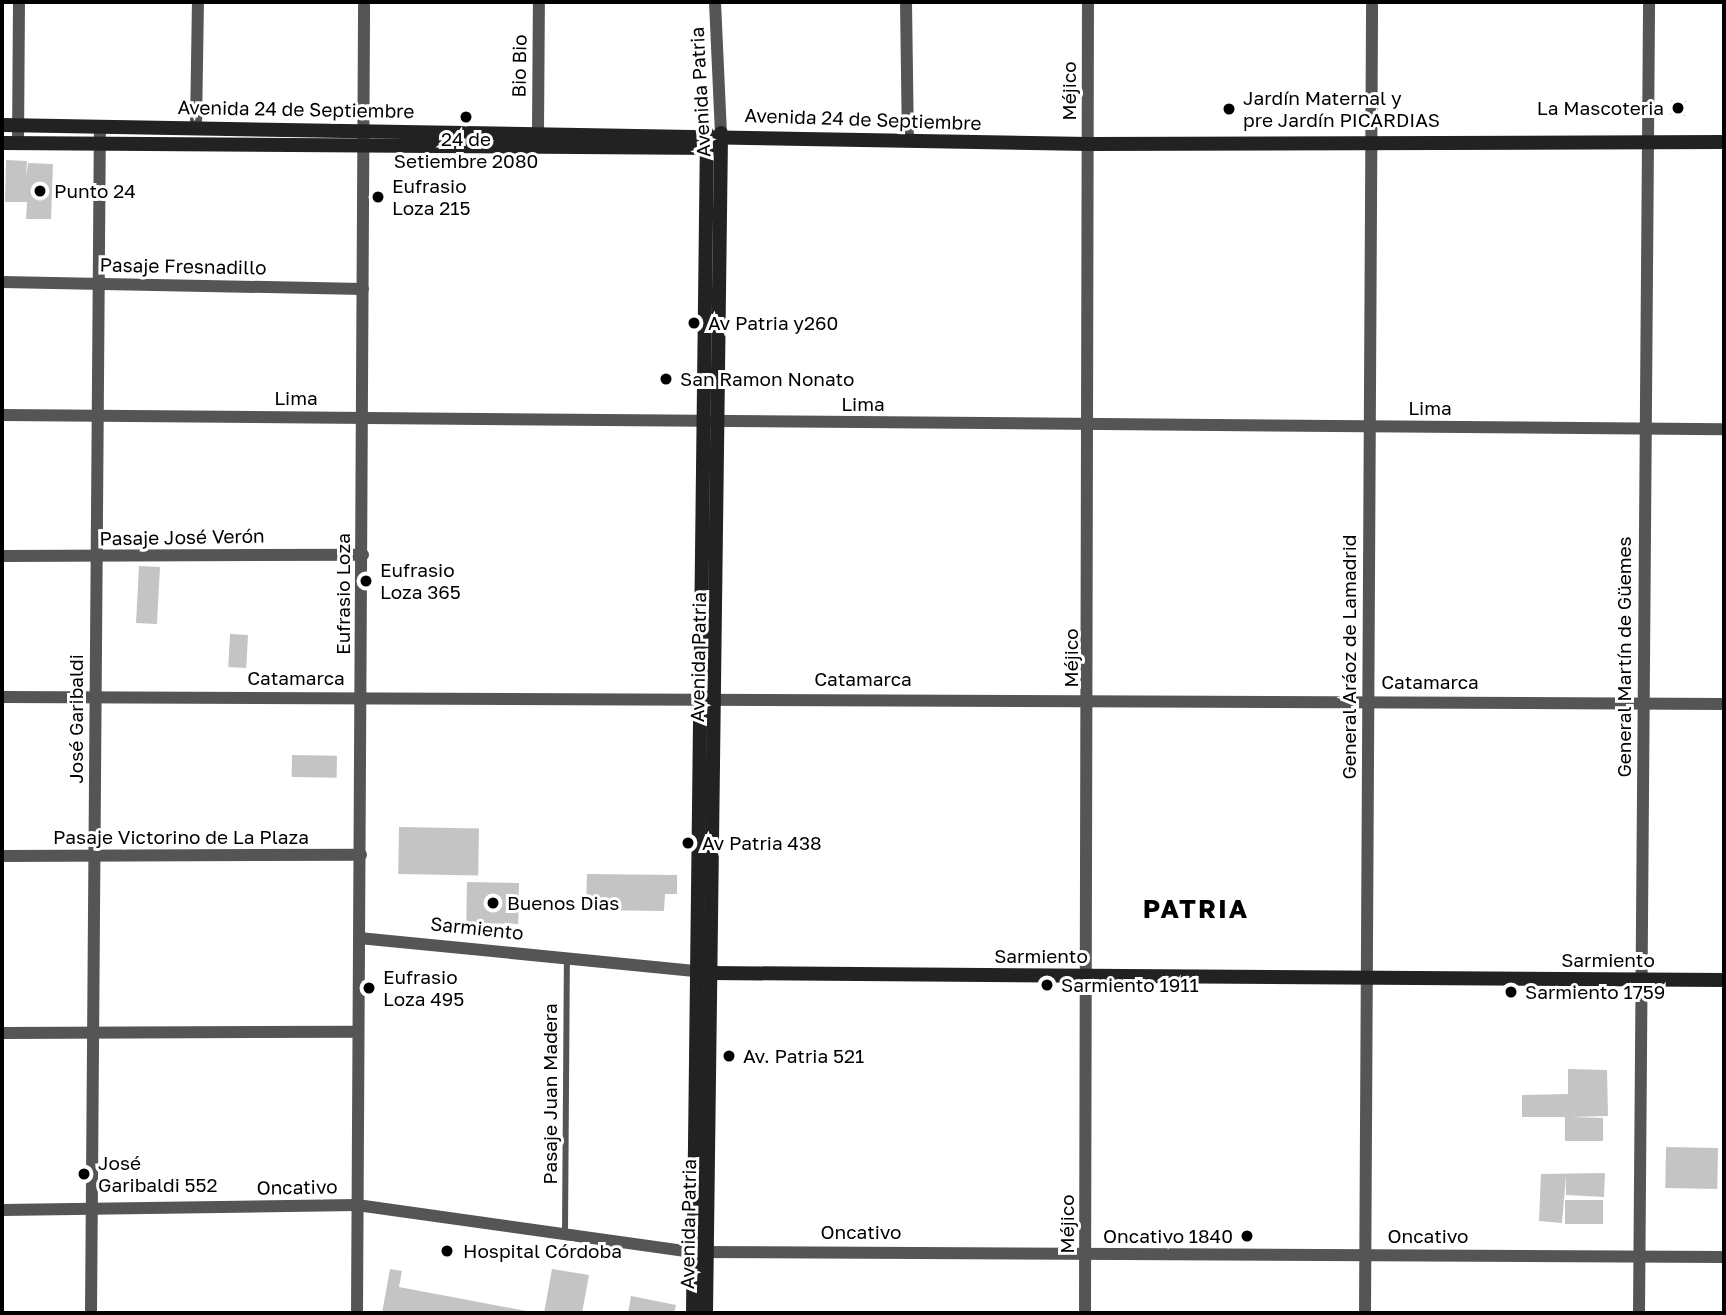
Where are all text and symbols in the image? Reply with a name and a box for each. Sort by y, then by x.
street label: Avenida Patria [685,26,715,158]
street label: Bio Bio [507,34,531,98]
street label: Méjico [1058,61,1080,121]
place label: Jardín Maternal y pre Jardín PICARDIAS [1243,87,1440,131]
street label: Avenida 24 de Septiembre [177,96,415,122]
place label: La Mascoteria [1537,97,1664,119]
marker: La Mascoteria [1670,100,1686,116]
marker: Jardín Maternal y pre Jardín PICARDIAS [1221,101,1237,117]
street label: Avenida 24 de Septiembre [744,103,982,135]
marker: 24 de Setiembre 2080 [458,109,474,125]
place label: 24 de Setiembre 2080 [394,128,538,172]
place label: Eufrasio Loza 215 [392,175,470,219]
place label: Punto 24 [54,180,136,202]
marker: Punto 24 [32,183,48,199]
marker: Eufrasio Loza 215 [370,189,386,205]
street label: Pasaje Fresnadillo [99,253,267,279]
place label: Av Patria y260 [708,312,838,334]
marker: Av Patria y260 [686,315,702,331]
place label: San Ramon Nonato [680,368,855,390]
marker: San Ramon Nonato [658,371,674,387]
street label: Lima [274,387,318,409]
street label: Lima [841,393,885,415]
street label: Lima [1408,397,1452,419]
street label: Pasaje José Verón [99,524,265,550]
street label: Eufrasio Loza [332,533,354,655]
street label: General Aráoz de Lamadrid [1338,534,1360,780]
street label: General Martín de Güemes [1613,536,1635,778]
place label: Eufrasio Loza 365 [380,559,461,603]
marker: Eufrasio Loza 365 [358,573,374,589]
street label: Avenida Patria [685,592,711,722]
street label: Méjico [1060,628,1082,688]
street label: José Garibaldi [65,654,87,784]
street label: Catamarca [247,667,345,689]
street label: Catamarca [814,668,912,690]
street label: Catamarca [1381,671,1479,693]
street label: Pasaje Victorino de La Plaza [53,826,309,848]
place label: Av Patria 438 [702,832,822,854]
marker: Av Patria 438 [680,835,696,851]
place label: Buenos Dias [507,892,619,914]
district label: PATRIA [1143,893,1249,925]
marker: Buenos Dias [485,895,501,911]
street label: Sarmiento [429,912,525,944]
street label: Sarmiento [994,945,1088,967]
street label: Sarmiento [1561,949,1655,971]
place label: Eufrasio Loza 495 [383,966,464,1010]
place label: Sarmiento 1911 [1061,974,1199,996]
marker: Sarmiento 1911 [1039,977,1055,993]
marker: Eufrasio Loza 495 [361,980,377,996]
place label: Sarmiento 1759 [1525,981,1665,1003]
marker: Sarmiento 1759 [1503,984,1519,1000]
street label: Pasaje Juan Madera [539,1003,561,1185]
place label: Av. Patria 521 [743,1045,864,1067]
marker: Av. Patria 521 [721,1048,737,1064]
place label: José Garibaldi 552 [98,1152,218,1196]
street label: Avenida Patria [675,1159,701,1289]
marker: José Garibaldi 552 [76,1166,92,1182]
street label: Oncativo [256,1175,338,1199]
street label: Méjico [1056,1194,1078,1254]
street label: Oncativo [821,1221,901,1243]
place label: Oncativo 1840 [1103,1225,1233,1247]
street label: Oncativo [1388,1225,1468,1247]
marker: Oncativo 1840 [1239,1228,1255,1244]
place label: Hospital Córdoba [463,1240,622,1262]
marker: Hospital Córdoba [437,1241,457,1261]

